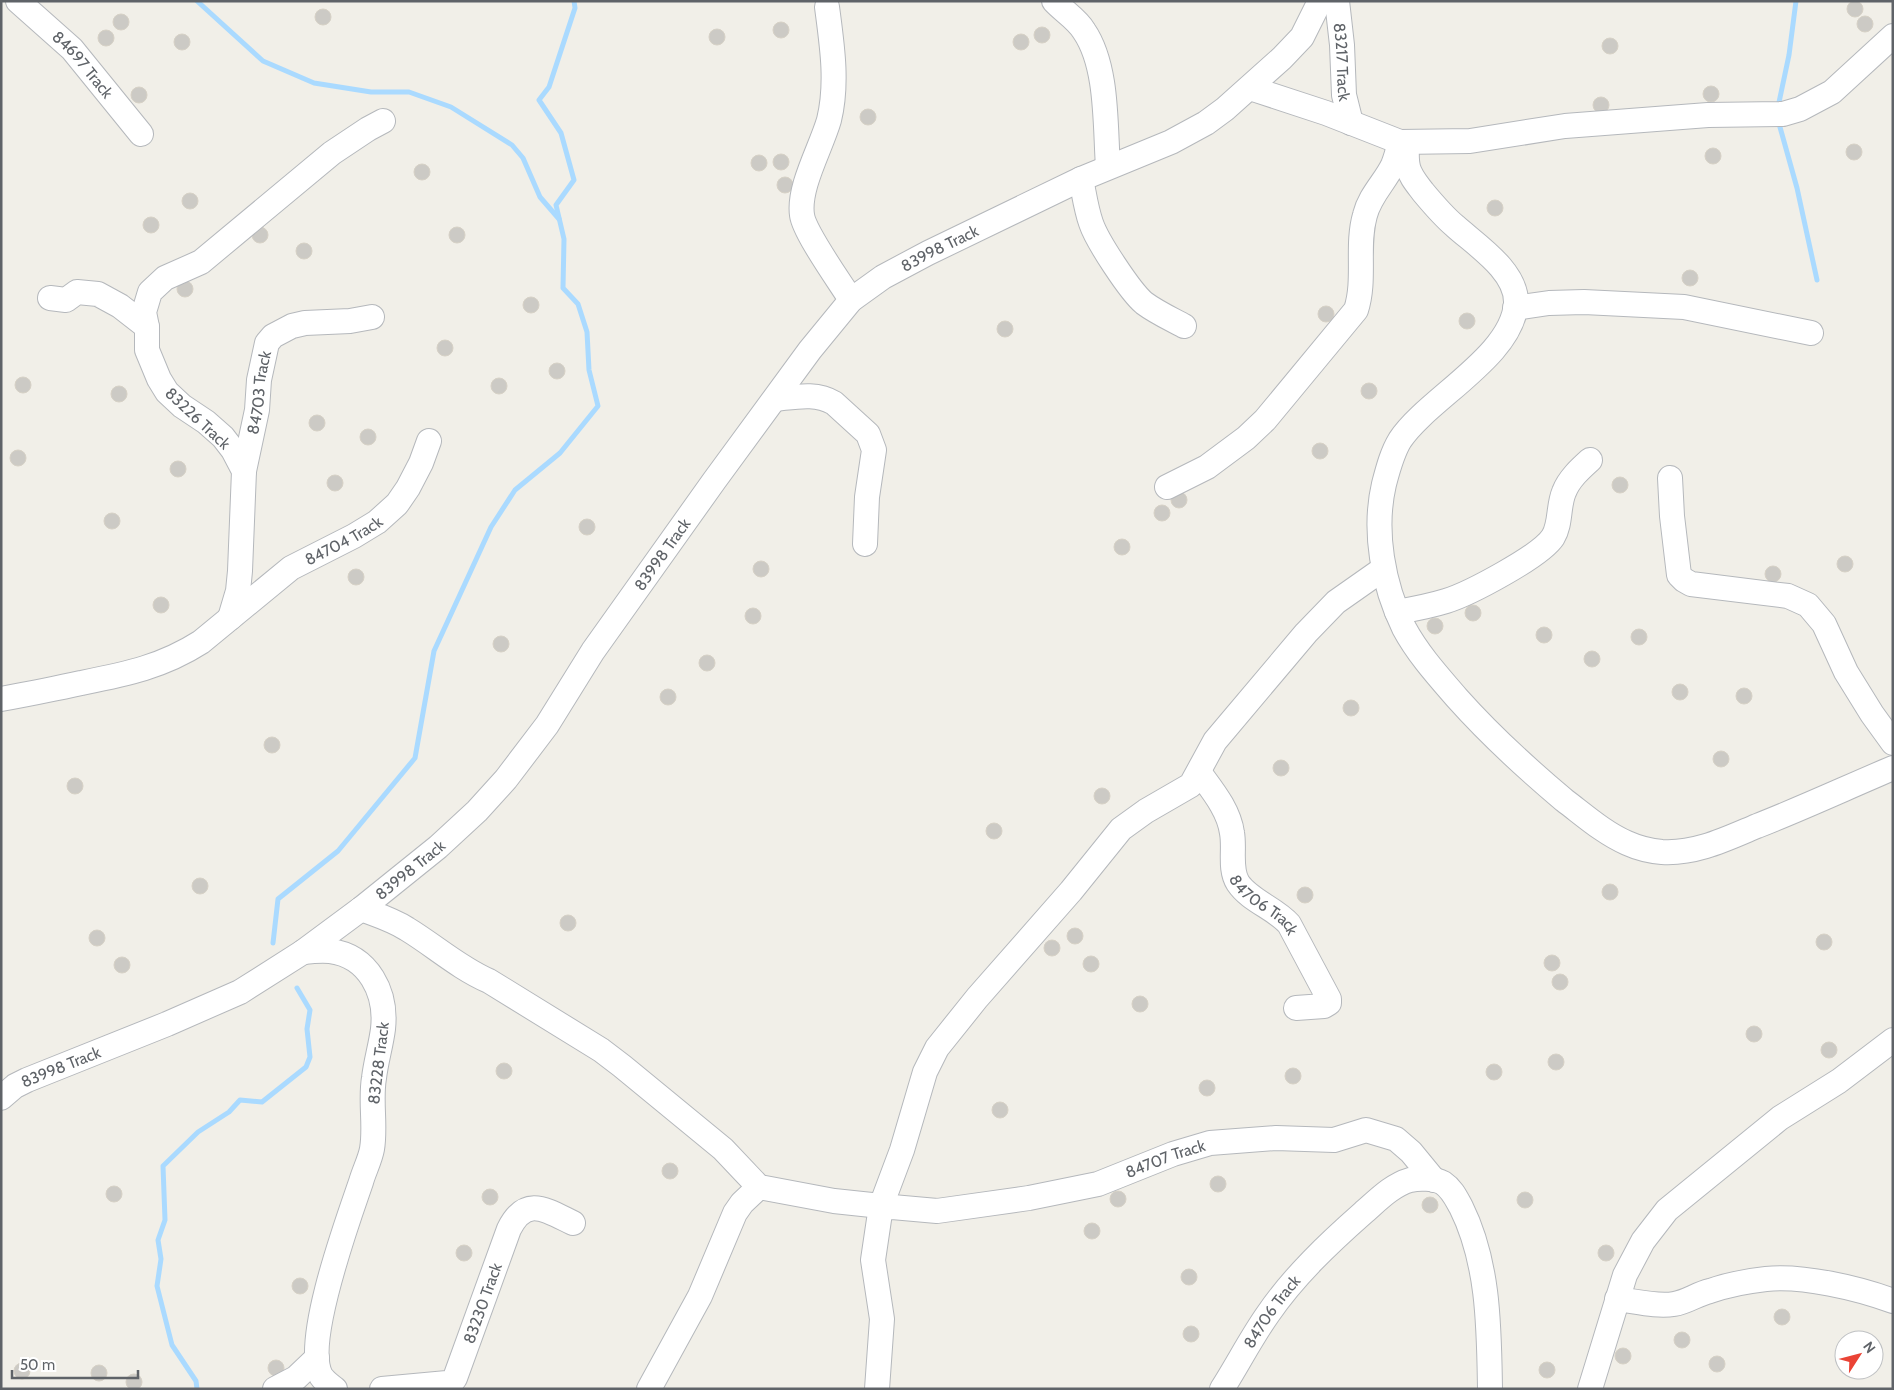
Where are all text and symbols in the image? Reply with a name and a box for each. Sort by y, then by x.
street label: 83217 Track [1330,22,1354,104]
street label: 84697 Track [48,27,117,103]
street label: 83998 Track [898,221,982,276]
street label: 84703 Track [243,348,275,436]
street label: 83226 Track [161,383,235,454]
street label: 84704 Track [302,512,387,569]
street label: 83998 Track [630,514,695,594]
street label: 83998 Track [372,836,450,904]
street label: 84706 Track [1225,872,1302,939]
street label: 83228 Track [364,1020,393,1105]
street label: 83998 Track [18,1042,104,1092]
street label: 84707 Track [1123,1136,1208,1182]
street label: 83230 Track [459,1260,506,1346]
street label: 84706 Track [1240,1271,1305,1352]
north arrow [1834,1330,1884,1380]
text: N [1859,1338,1880,1357]
scale bar [12,1348,139,1380]
text: 50 m [20,1356,55,1374]

